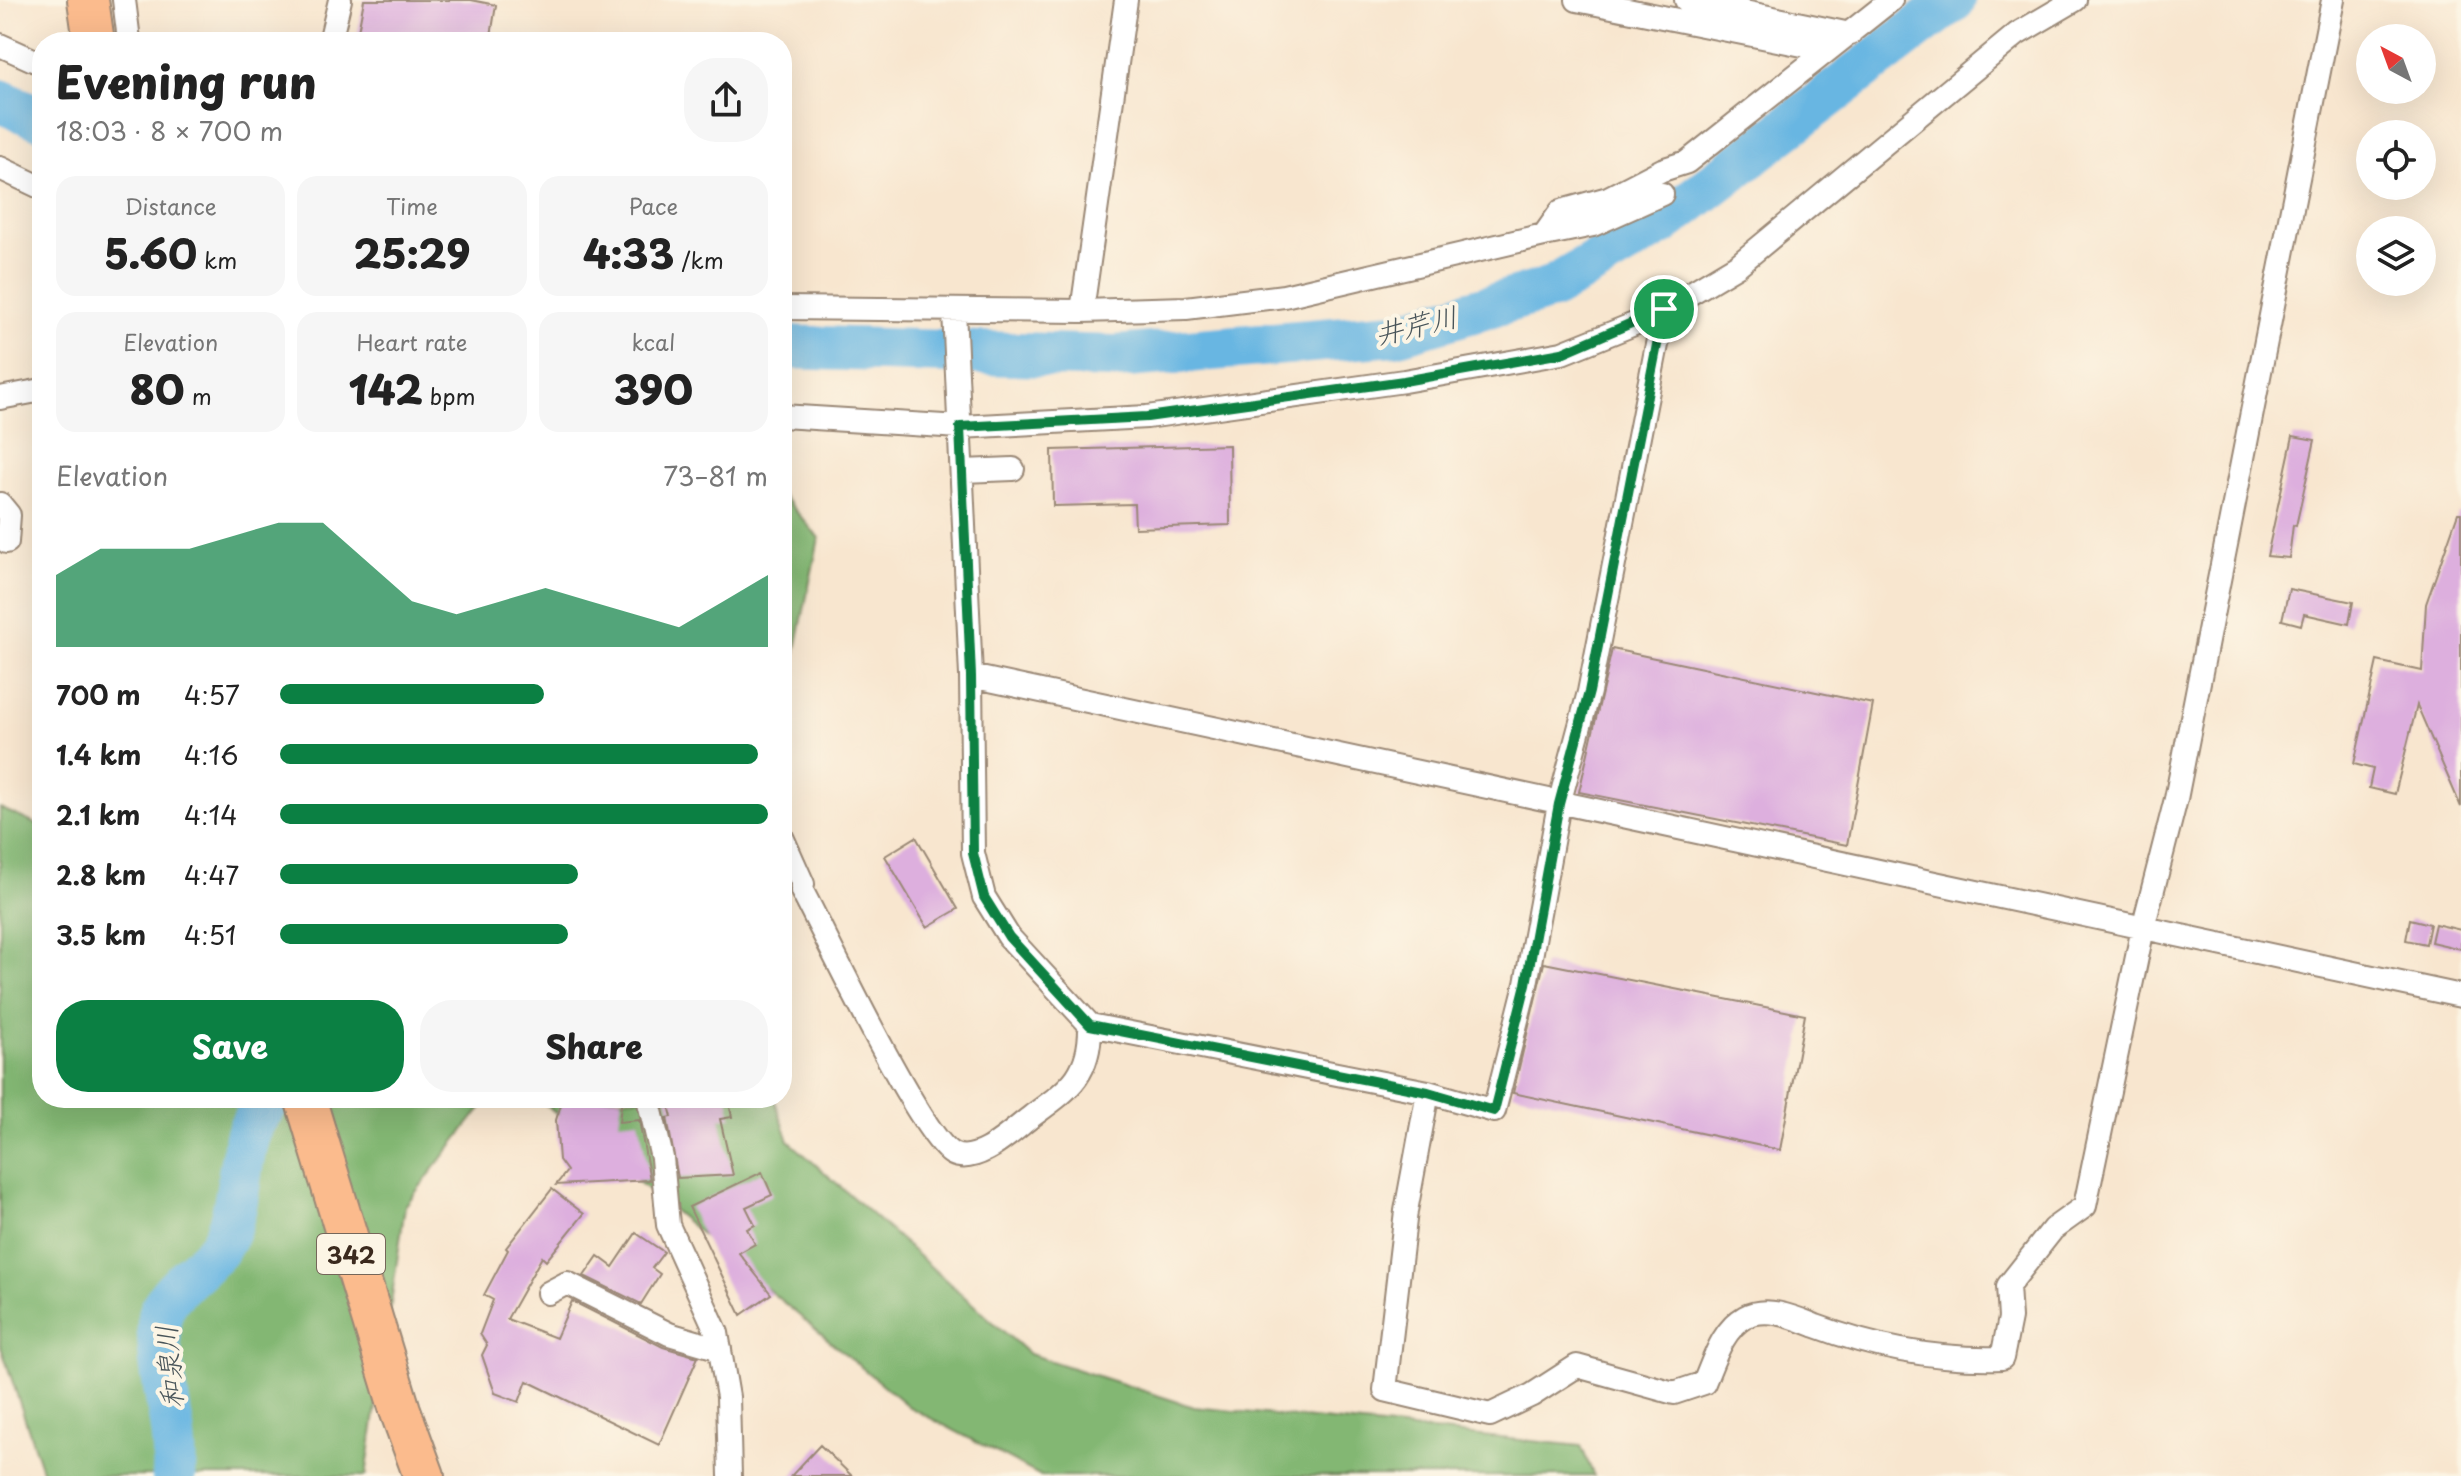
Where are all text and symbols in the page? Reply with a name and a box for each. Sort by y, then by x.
north arrow [2356,24,2436,104]
map controls [2356,24,2436,296]
text: Evening run [56,48,317,114]
button: share [684,58,768,142]
text: 18:03 · 8 × 700 m [56,111,283,150]
button: locate [2356,120,2436,200]
text: Distance [125,189,217,222]
text: Time [386,189,438,222]
text: Pace [628,189,678,222]
button: layers [2356,216,2436,296]
text: 5.60 [104,222,197,283]
text: 25:29 [353,222,471,283]
text: 4:33 [583,222,674,283]
text: km [197,243,237,276]
text: /km [674,243,724,276]
pin [1630,275,1698,343]
icon: arrive [1642,287,1686,331]
water label: 井芹川 [1370,294,1462,354]
text: Elevation [123,325,218,358]
text: Heart rate [356,325,468,358]
text: kcal [631,325,675,358]
text: 80 [130,358,184,419]
text: 142 [348,358,423,419]
text: 390 [614,358,693,419]
text: m [184,379,212,412]
text: bpm [423,379,476,412]
text: Elevation [56,456,168,495]
text: 73–81 m [663,456,768,495]
text: 700 m [56,675,141,714]
text: 4:57 [184,675,240,714]
text: 1.4 km [56,735,141,774]
text: 4:16 [184,735,239,774]
text: 2.1 km [56,795,140,834]
text: 4:14 [184,795,238,834]
text: 2.8 km [56,855,146,894]
text: 4:47 [184,855,239,894]
text: 3.5 km [56,915,146,954]
text: 4:51 [184,915,236,954]
button: Save [56,1000,404,1092]
button: Share [420,1000,768,1092]
road number: 342 [317,1234,385,1274]
water label: 和泉川 [143,1323,193,1411]

